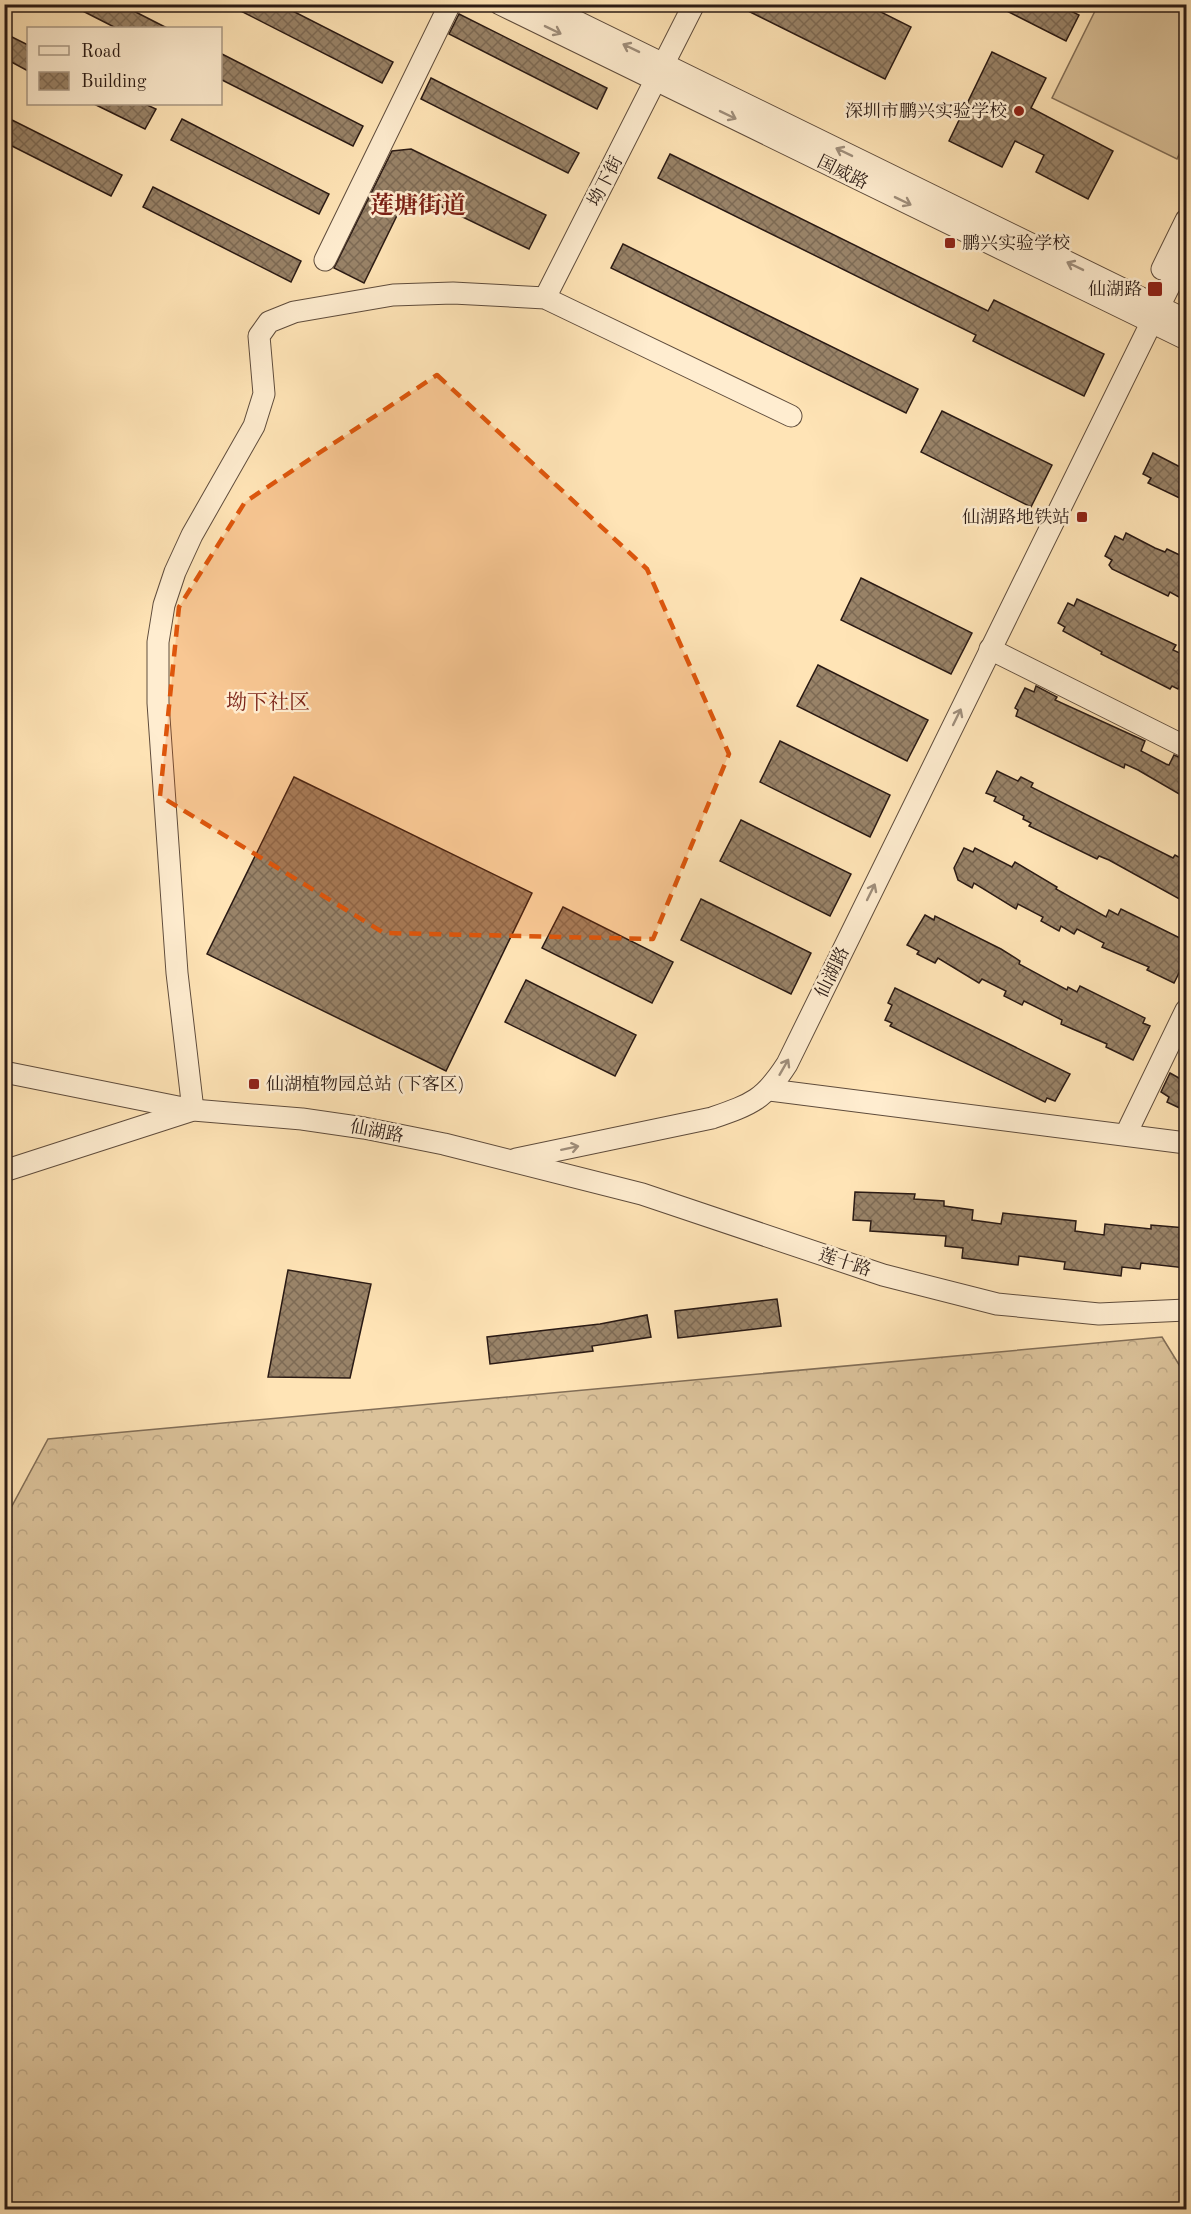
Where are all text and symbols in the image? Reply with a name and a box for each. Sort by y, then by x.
one-way arrow [543,25,561,36]
legend [27,27,222,105]
one-way arrow [622,42,640,54]
text: Road [81,43,121,61]
text: Building [81,73,147,91]
place label: 深圳市鹏兴实验学校 [845,101,1007,121]
marker: 深圳市鹏兴实验学校 [1012,104,1026,118]
one-way arrow [719,110,737,122]
one-way arrow [835,146,853,158]
street label: 国威路 [814,151,872,193]
street label: 坳下街 [584,152,626,210]
district label: 莲塘街道 [370,192,466,219]
one-way arrow [894,195,912,207]
place label: 鹏兴实验学校 [962,233,1070,253]
marker: 鹏兴实验学校 [943,236,957,250]
one-way arrow [1067,259,1085,271]
place label: 仙湖路 [1088,279,1142,299]
marker: 仙湖路 [1146,280,1164,298]
place label: 仙湖路地铁站 [962,507,1070,527]
marker: 仙湖路地铁站 [1075,510,1089,524]
district label: 坳下社区 [226,691,310,714]
one-way arrow [952,709,963,727]
one-way arrow [866,884,877,902]
street label: 仙湖路 [811,943,853,1001]
one-way arrow [779,1059,791,1076]
place label: 仙湖植物园总站 (下客区) [266,1074,464,1094]
marker: 仙湖植物园总站 (下客区) [247,1077,261,1091]
street label: 仙湖路 [349,1116,405,1146]
one-way arrow [560,1142,579,1153]
street label: 莲十路 [816,1244,874,1280]

